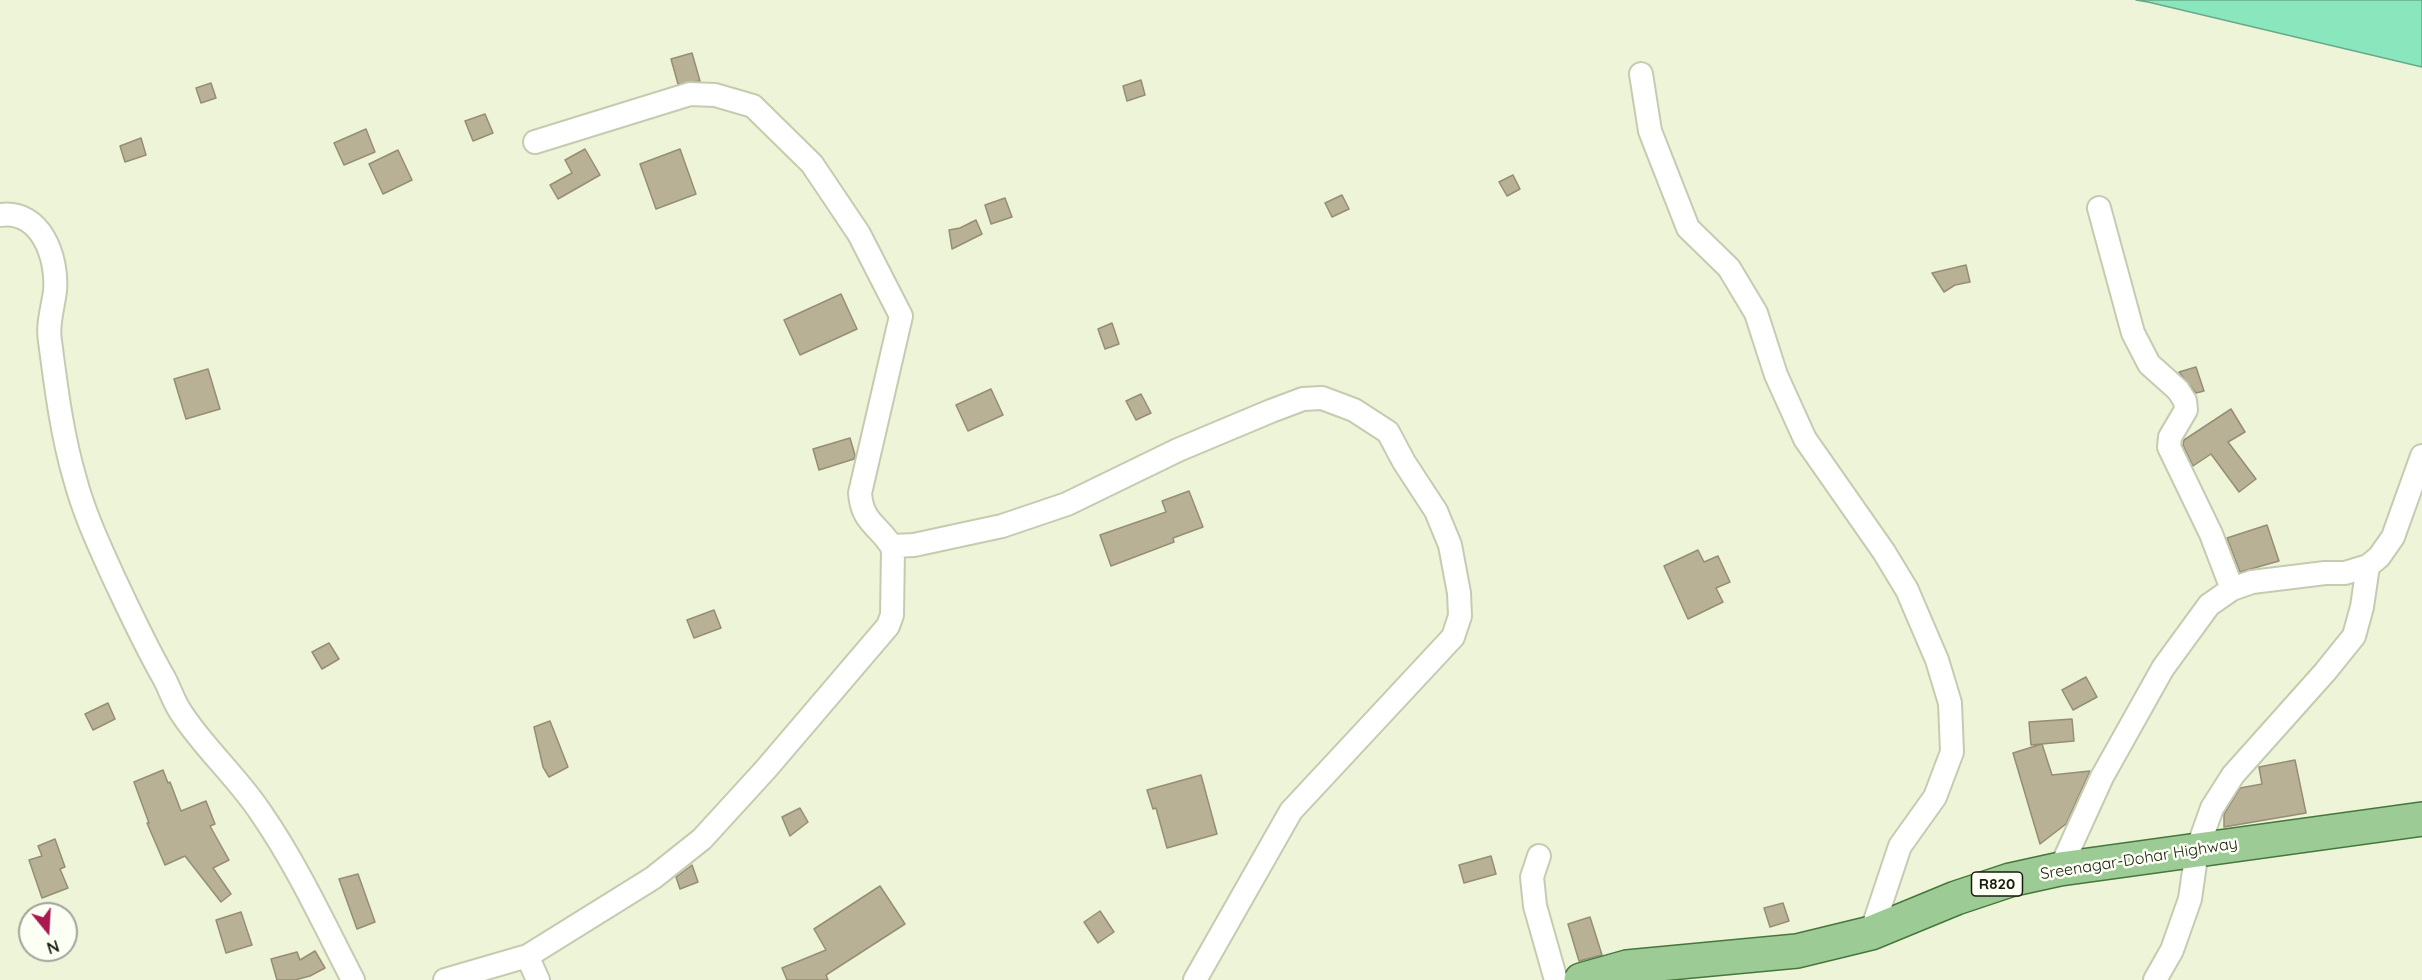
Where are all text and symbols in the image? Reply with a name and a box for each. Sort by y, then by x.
street label: Sreenagar-Dohar Highway [2039,834,2239,884]
road number: R820 [1972,872,2022,896]
north arrow [18,902,78,962]
text: N [44,936,62,959]

